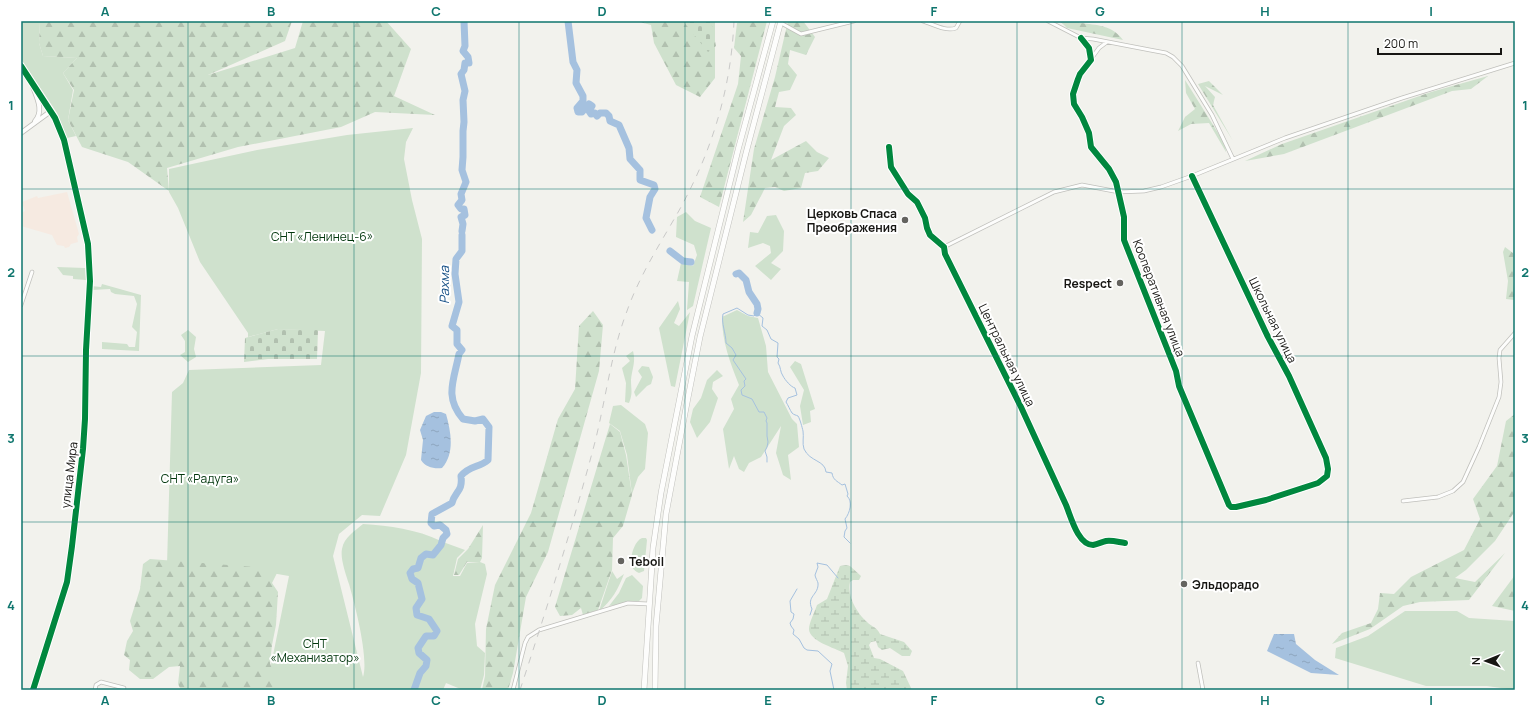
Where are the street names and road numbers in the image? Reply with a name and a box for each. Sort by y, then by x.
street label: Кооперативная улица [1129,237,1189,359]
street label: Школьная улица [1245,274,1301,366]
street label: Центральная улица [975,301,1039,409]
street label: улица Мира [56,441,82,509]

